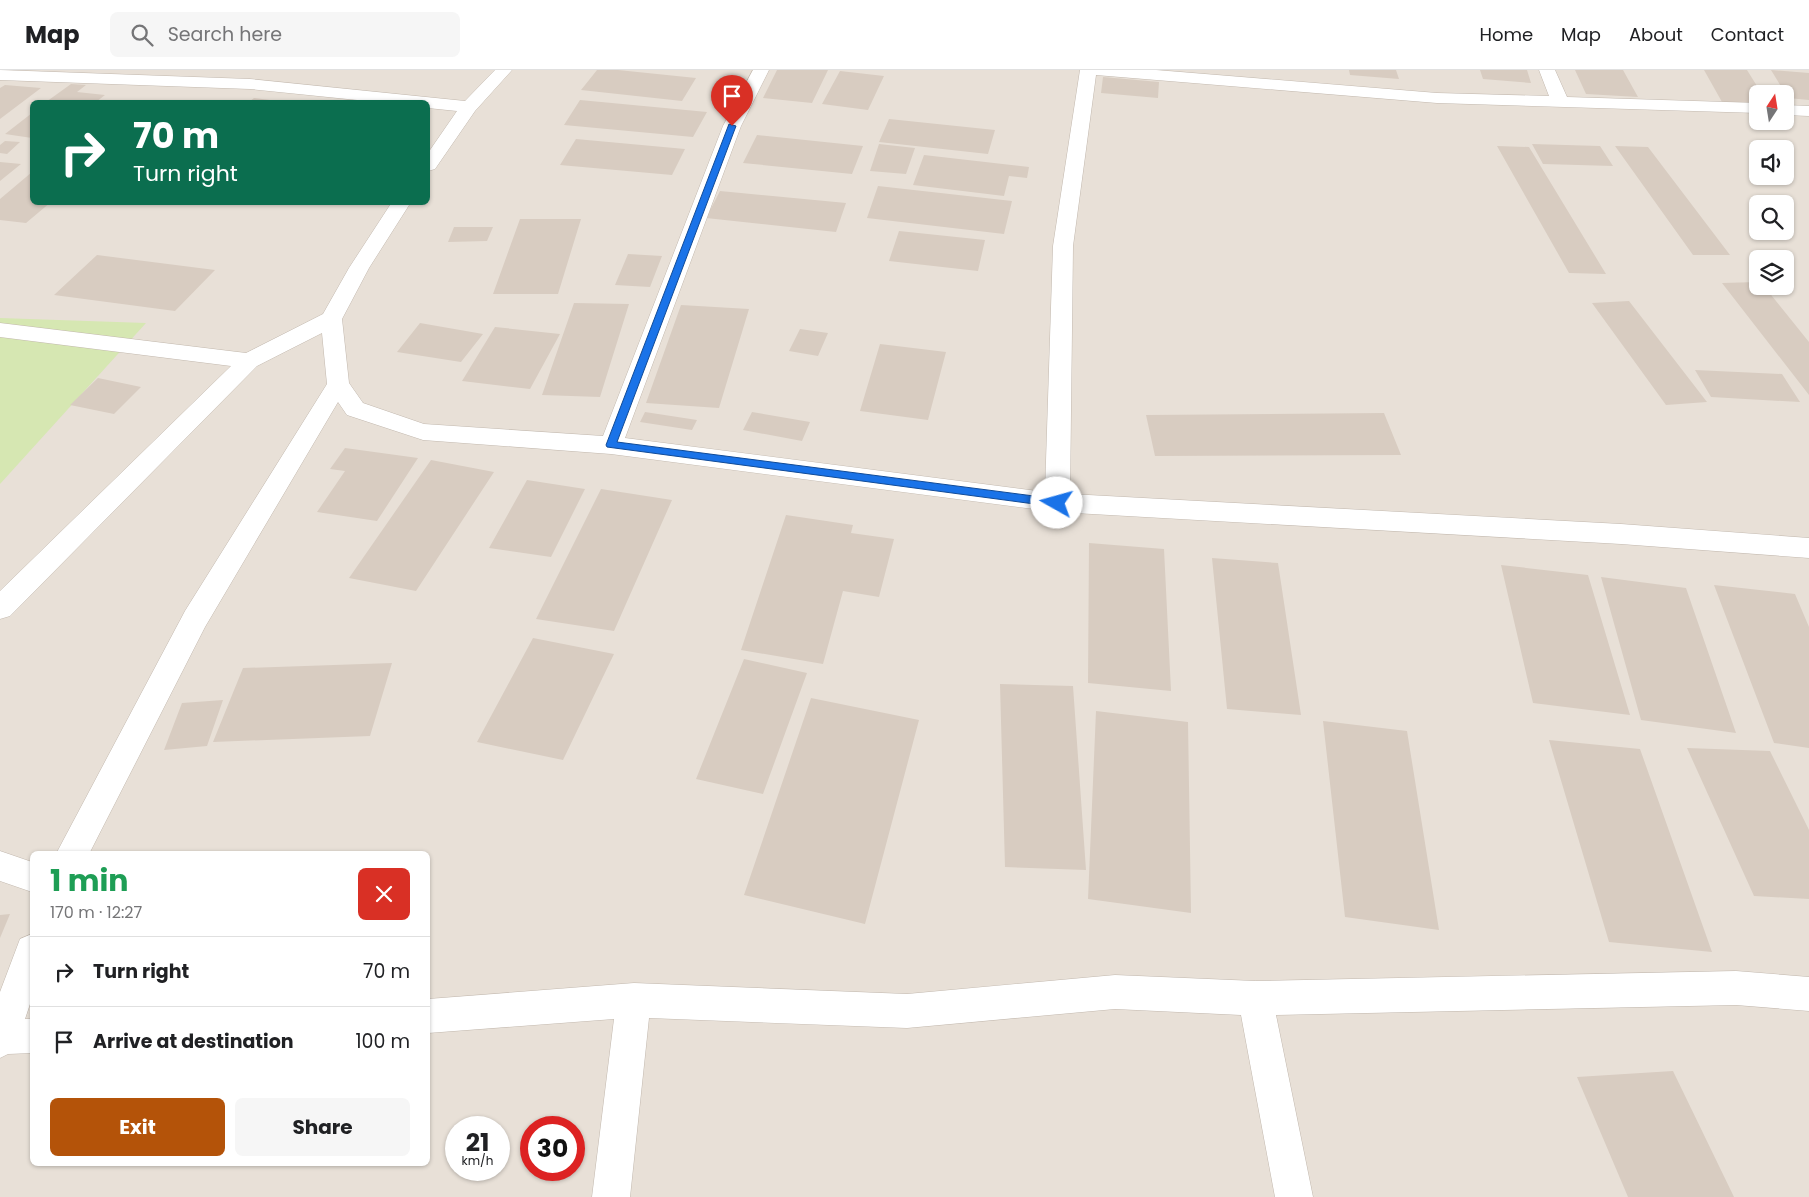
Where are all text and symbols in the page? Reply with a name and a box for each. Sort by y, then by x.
search box [110,12,460,57]
text: Map [25,18,80,51]
icon: search [128,21,156,49]
text: Search here [168,21,282,48]
text: Home [1479,22,1533,47]
text: Map [1561,22,1601,47]
text: About [1629,22,1683,47]
text: Contact [1711,22,1784,47]
pin [711,75,753,126]
icon: arrive [718,82,746,110]
north arrow [1749,85,1794,130]
map controls [1749,85,1794,295]
text: 70 m [133,111,219,160]
icon: right [50,120,115,185]
button: sound [1749,140,1794,185]
text: Turn right [133,158,238,189]
button: search [1749,195,1794,240]
button: layers [1749,250,1794,295]
position arrow [1030,476,1082,528]
text: 1 min [50,859,128,902]
button: close [358,868,410,920]
text: 170 m · 12:27 [50,901,142,924]
icon: right [50,958,78,986]
text: Turn right [93,958,189,985]
text: 70 m [363,958,410,985]
icon: arrive [50,1028,78,1056]
text: Arrive at destination [93,1028,294,1055]
text: 100 m [355,1028,410,1055]
button: Exit [50,1098,225,1156]
button: Share [235,1098,410,1156]
speed limit sign: 30 [520,1116,585,1181]
text: 21 [466,1125,489,1160]
text: km/h [462,1152,493,1169]

